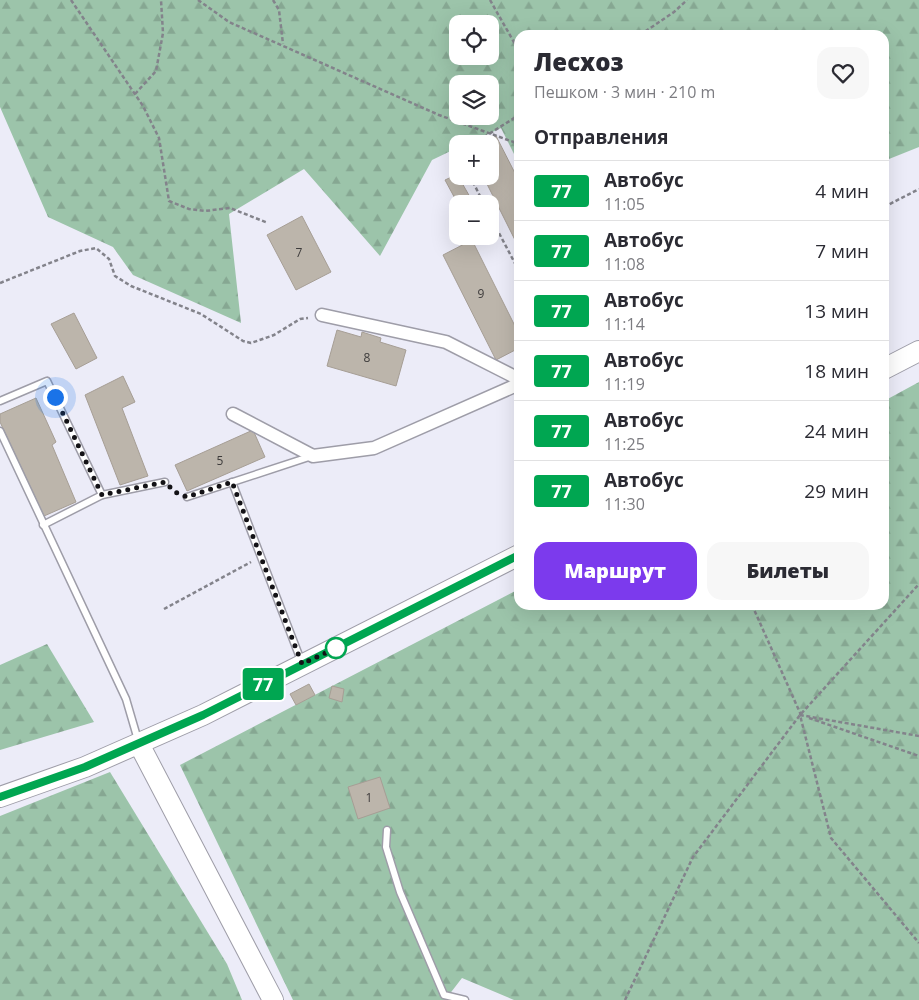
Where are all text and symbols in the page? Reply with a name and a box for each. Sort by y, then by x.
map controls [449,15,499,245]
button: locate [449,15,499,65]
text: Лесхоз [534,45,624,78]
button: heart [817,47,869,99]
button: layers [449,75,499,125]
text: Пешком · 3 мин · 210 m [534,81,715,103]
text: Отправления [534,124,668,150]
button: + [449,135,499,185]
text: Автобус [604,167,684,193]
text: 4 мин [815,178,869,204]
text: 77 [551,179,572,203]
text: 11:05 [604,193,645,215]
button: − [449,195,499,245]
text: Автобус [604,227,684,253]
text: 7 мин [815,238,869,264]
text: 77 [551,239,572,263]
house number: 7 [296,244,303,261]
text: 11:08 [604,253,645,275]
house number: 9 [478,285,485,302]
text: Автобус [604,287,684,313]
text: 13 мин [804,298,869,324]
text: 77 [551,299,572,323]
text: 11:14 [604,313,645,335]
text: Автобус [604,347,684,373]
house number: 8 [364,349,371,366]
text: 18 мин [804,358,869,384]
text: 77 [551,359,572,383]
text: 11:19 [604,373,645,395]
your location [43,385,68,410]
text: Автобус [604,407,684,433]
text: 24 мин [804,418,869,444]
text: 77 [551,419,572,443]
text: 11:25 [604,433,645,455]
house number: 5 [217,452,224,469]
text: Автобус [604,467,684,493]
text: 29 мин [804,478,869,504]
text: 77 [551,479,572,503]
text: 11:30 [604,493,645,515]
button: Маршрут [534,542,697,600]
button: Билеты [707,542,869,600]
unlabelled marker [325,637,347,659]
line badge: 77 [240,668,286,700]
text: 77 [253,672,273,696]
house number: 1 [366,789,372,806]

